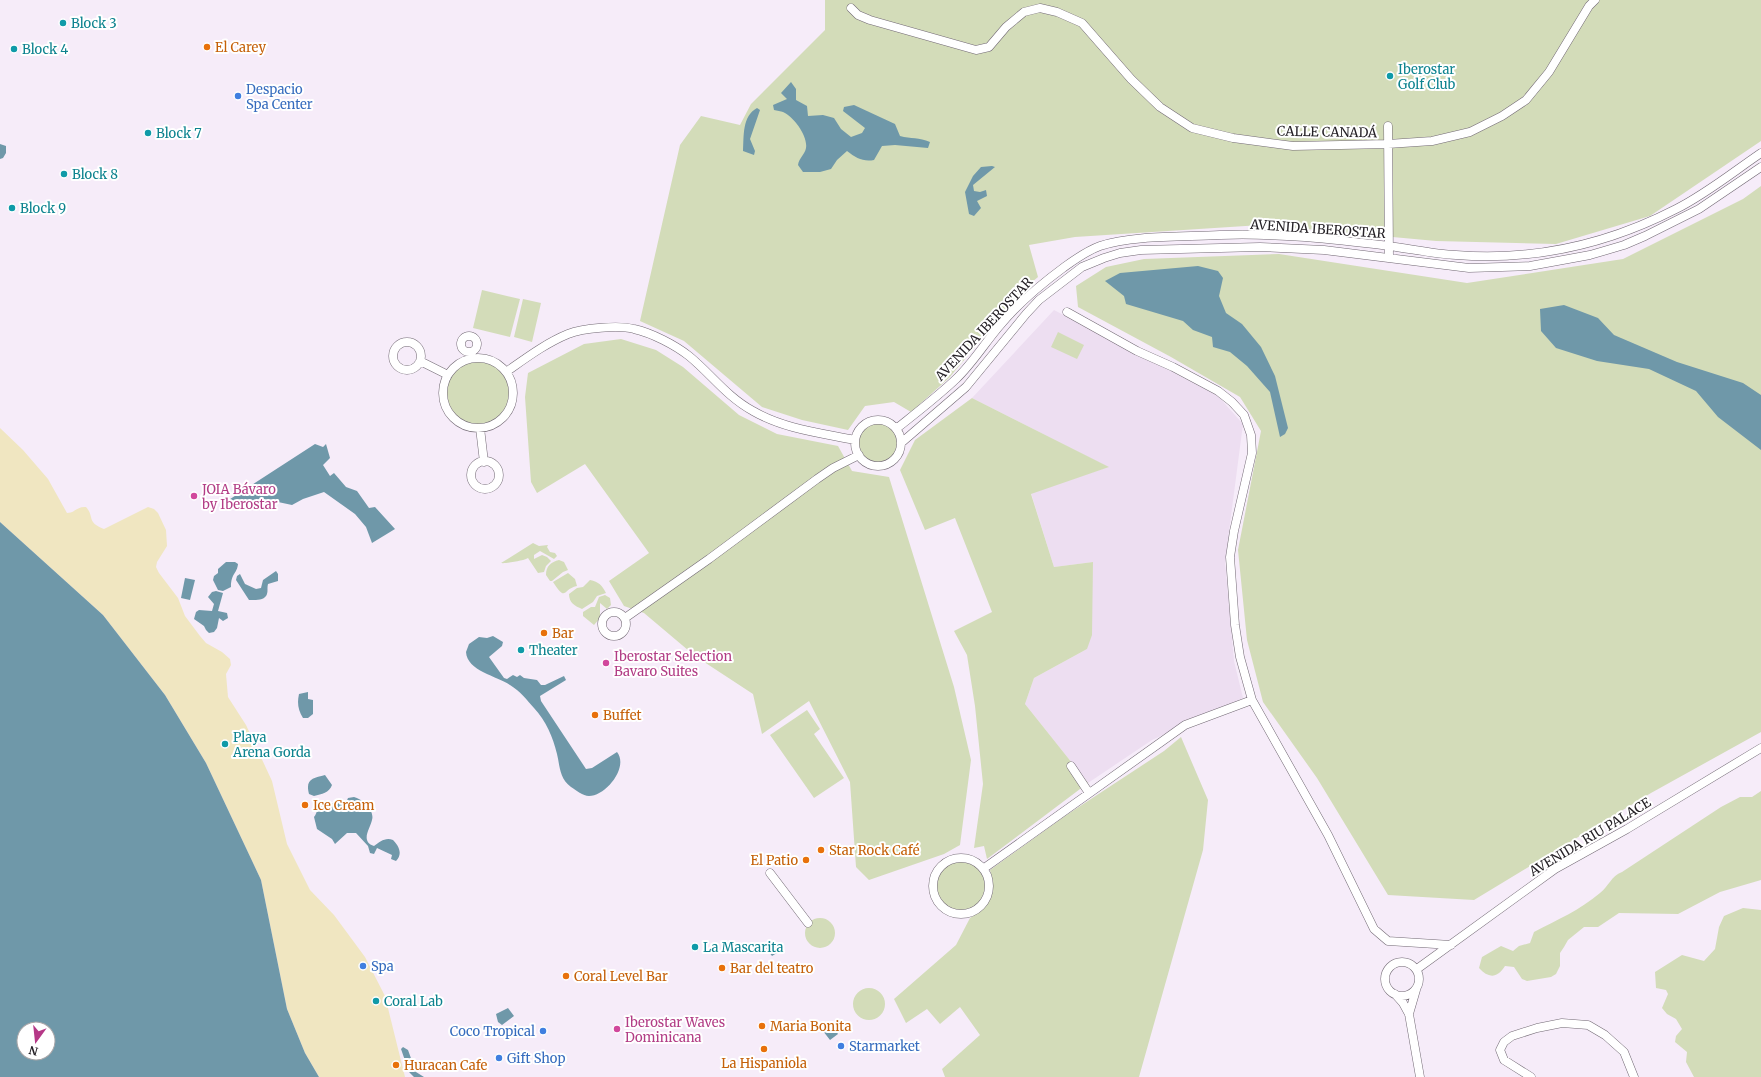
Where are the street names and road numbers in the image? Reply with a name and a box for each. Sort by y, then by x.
street label: CALLE CANADÁ [1277,122,1378,141]
street label: AVENIDA IBEROSTAR [1249,216,1386,242]
street label: AVENIDA IBEROSTAR [931,274,1036,385]
street label: AVENIDA RIU PALACE [1525,794,1654,881]

